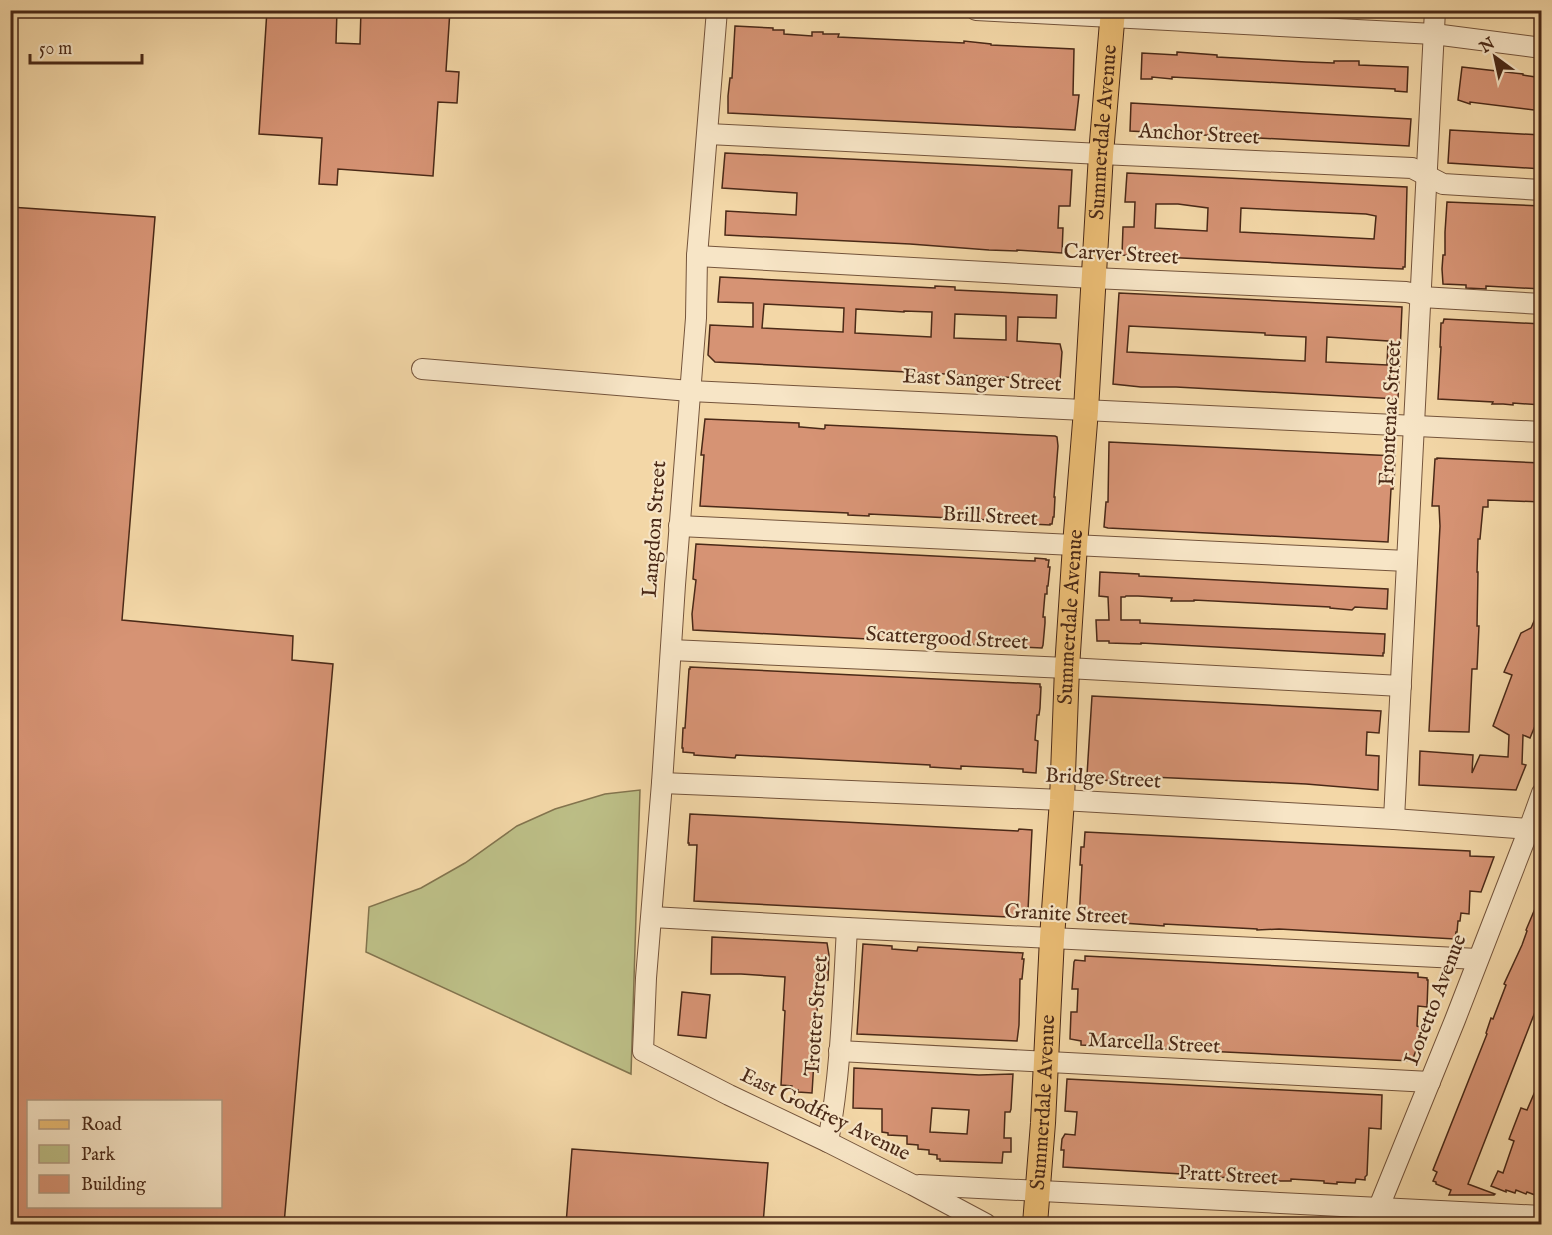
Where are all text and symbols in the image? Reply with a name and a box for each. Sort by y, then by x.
scale bar [30,27,142,65]
north arrow [1465,27,1525,87]
text: N [1476,34,1499,59]
text: 50 m [39,38,72,61]
street label: Summerdale Avenue [1084,43,1124,221]
street label: Anchor Street [1137,118,1260,152]
street label: Carver Street [1063,239,1179,271]
street label: Frontenac Street [1374,339,1408,487]
street label: East Sanger Street [902,363,1062,399]
street label: Langdon Street [637,460,673,598]
street label: Brill Street [942,501,1038,533]
street label: Summerdale Avenue [1052,528,1090,705]
street label: Scattergood Street [865,621,1029,657]
street label: Bridge Street [1044,762,1162,796]
street label: Granite Street [1003,898,1129,932]
street label: Loretto Avenue [1399,930,1473,1069]
street label: Trotter Street [799,955,835,1077]
street label: Summerdale Avenue [1024,1014,1062,1191]
street label: Marcella Street [1087,1027,1221,1061]
street label: East Godfrey Avenue [735,1062,915,1168]
legend [27,1100,222,1208]
text: Road [81,1114,122,1137]
text: Park [81,1144,116,1167]
street label: Pratt Street [1177,1160,1279,1192]
text: Building [81,1174,146,1197]

